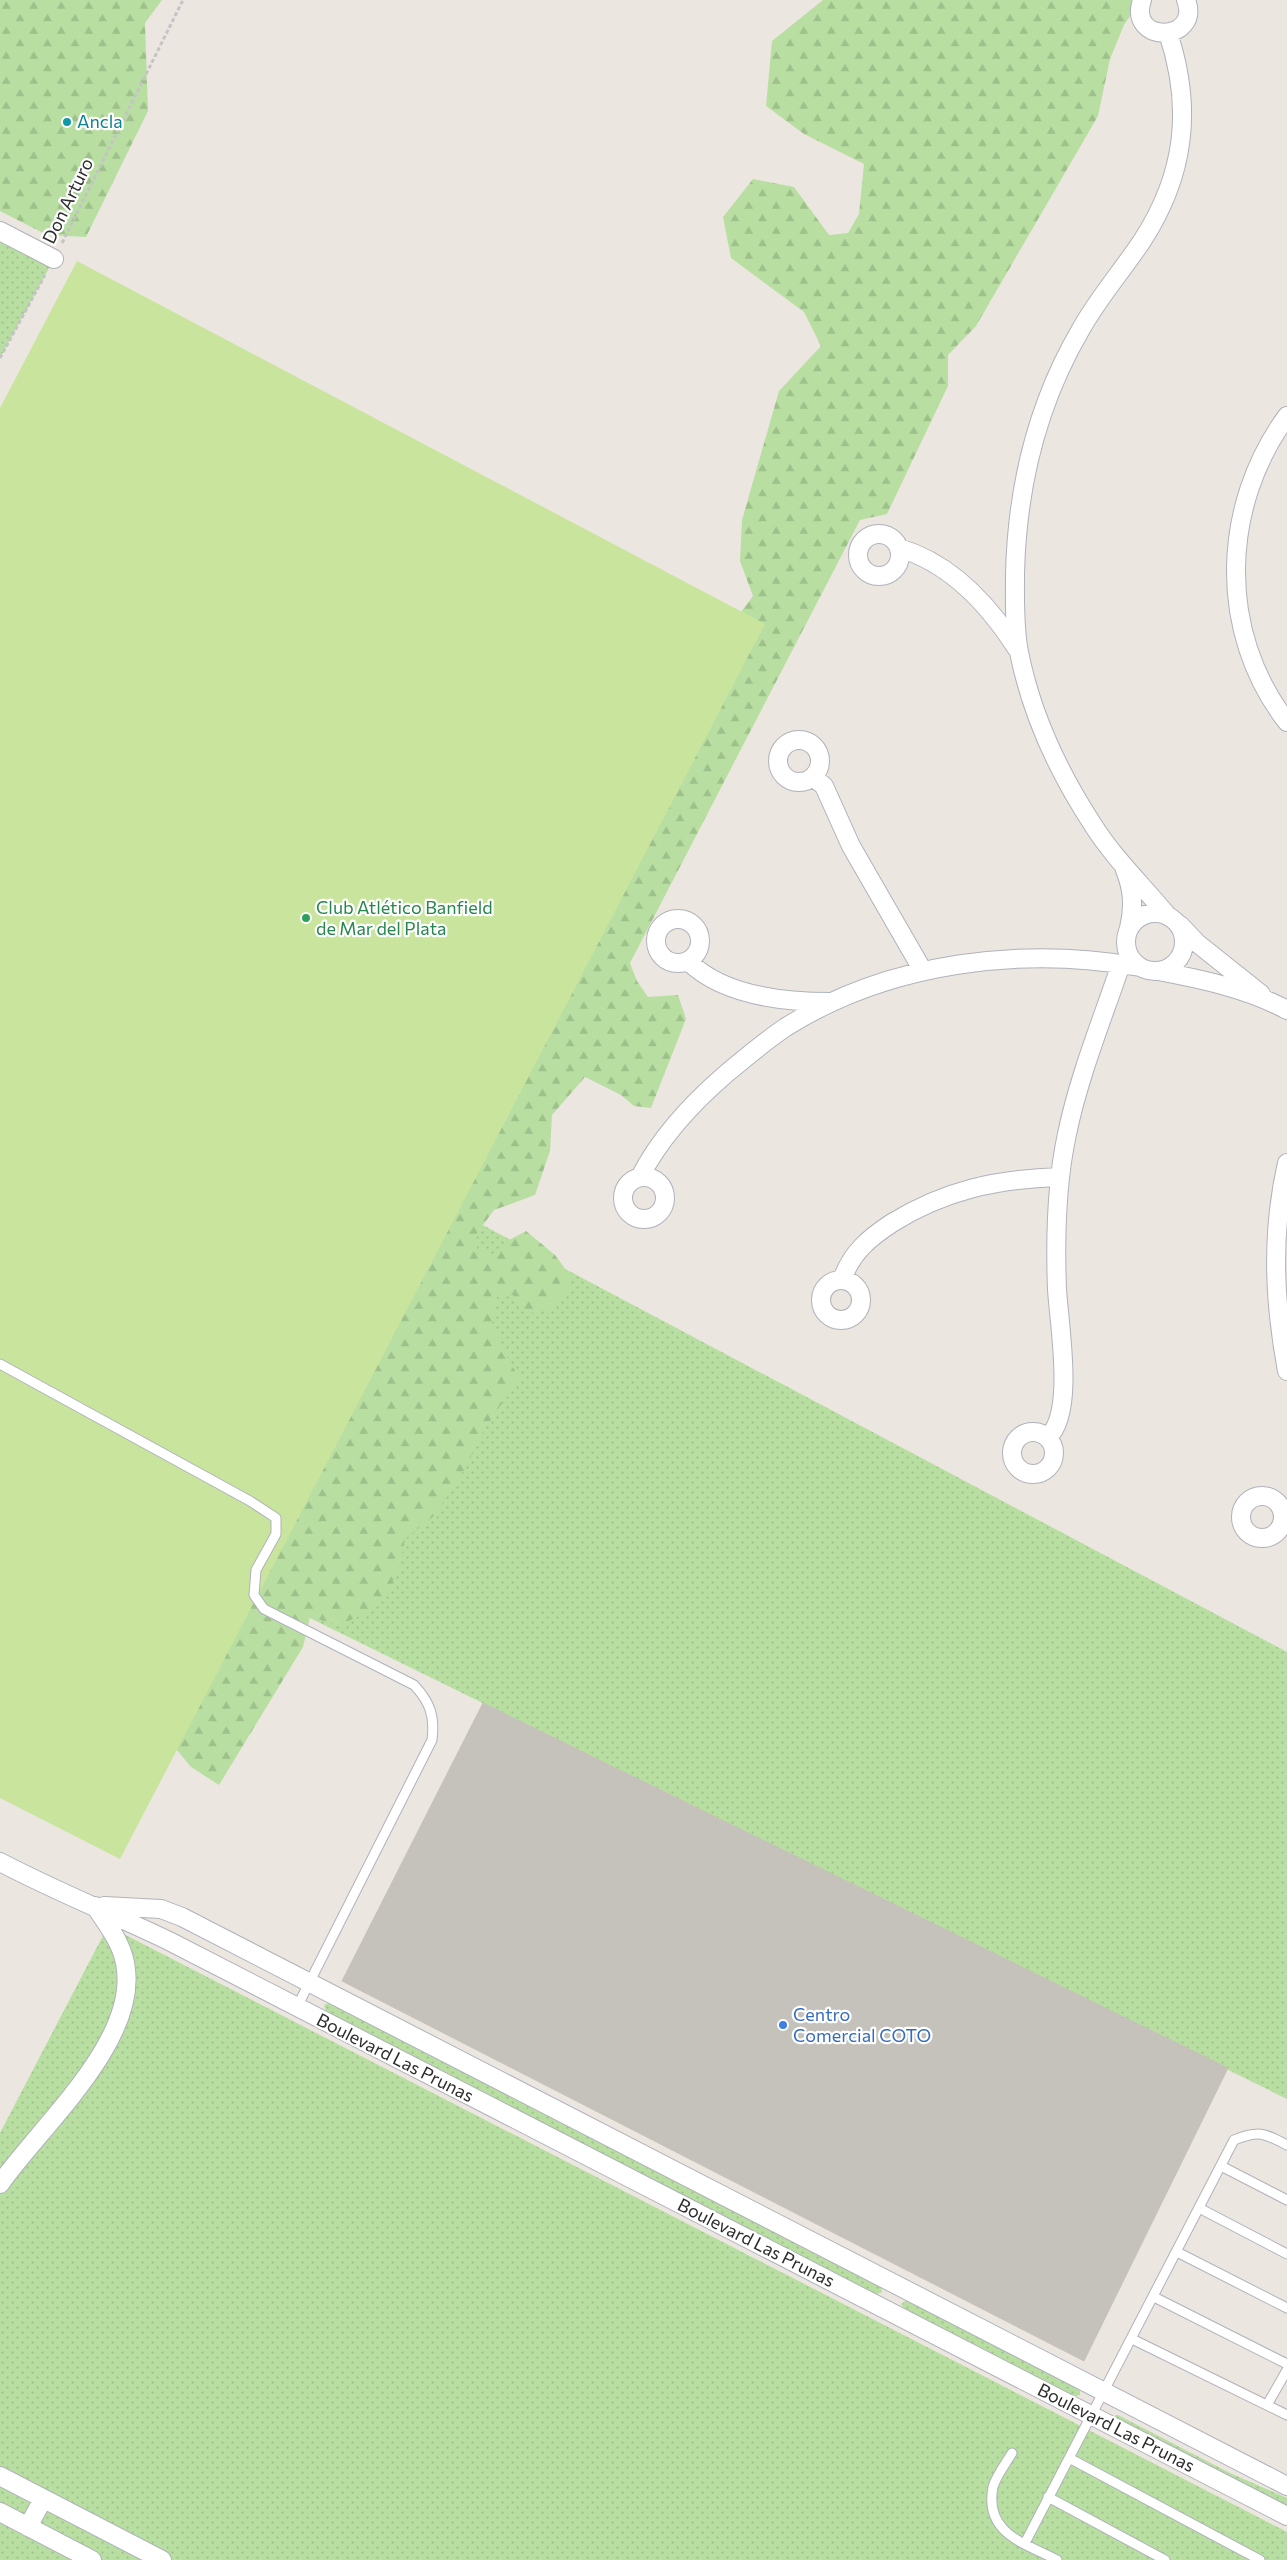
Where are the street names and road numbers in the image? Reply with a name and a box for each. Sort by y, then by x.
street label: Don Arturo [37,154,97,247]
street label: Boulevard Las Prunas [313,2008,478,2106]
street label: Boulevard Las Prunas [674,2193,839,2291]
street label: Boulevard Las Prunas [1034,2378,1199,2476]

